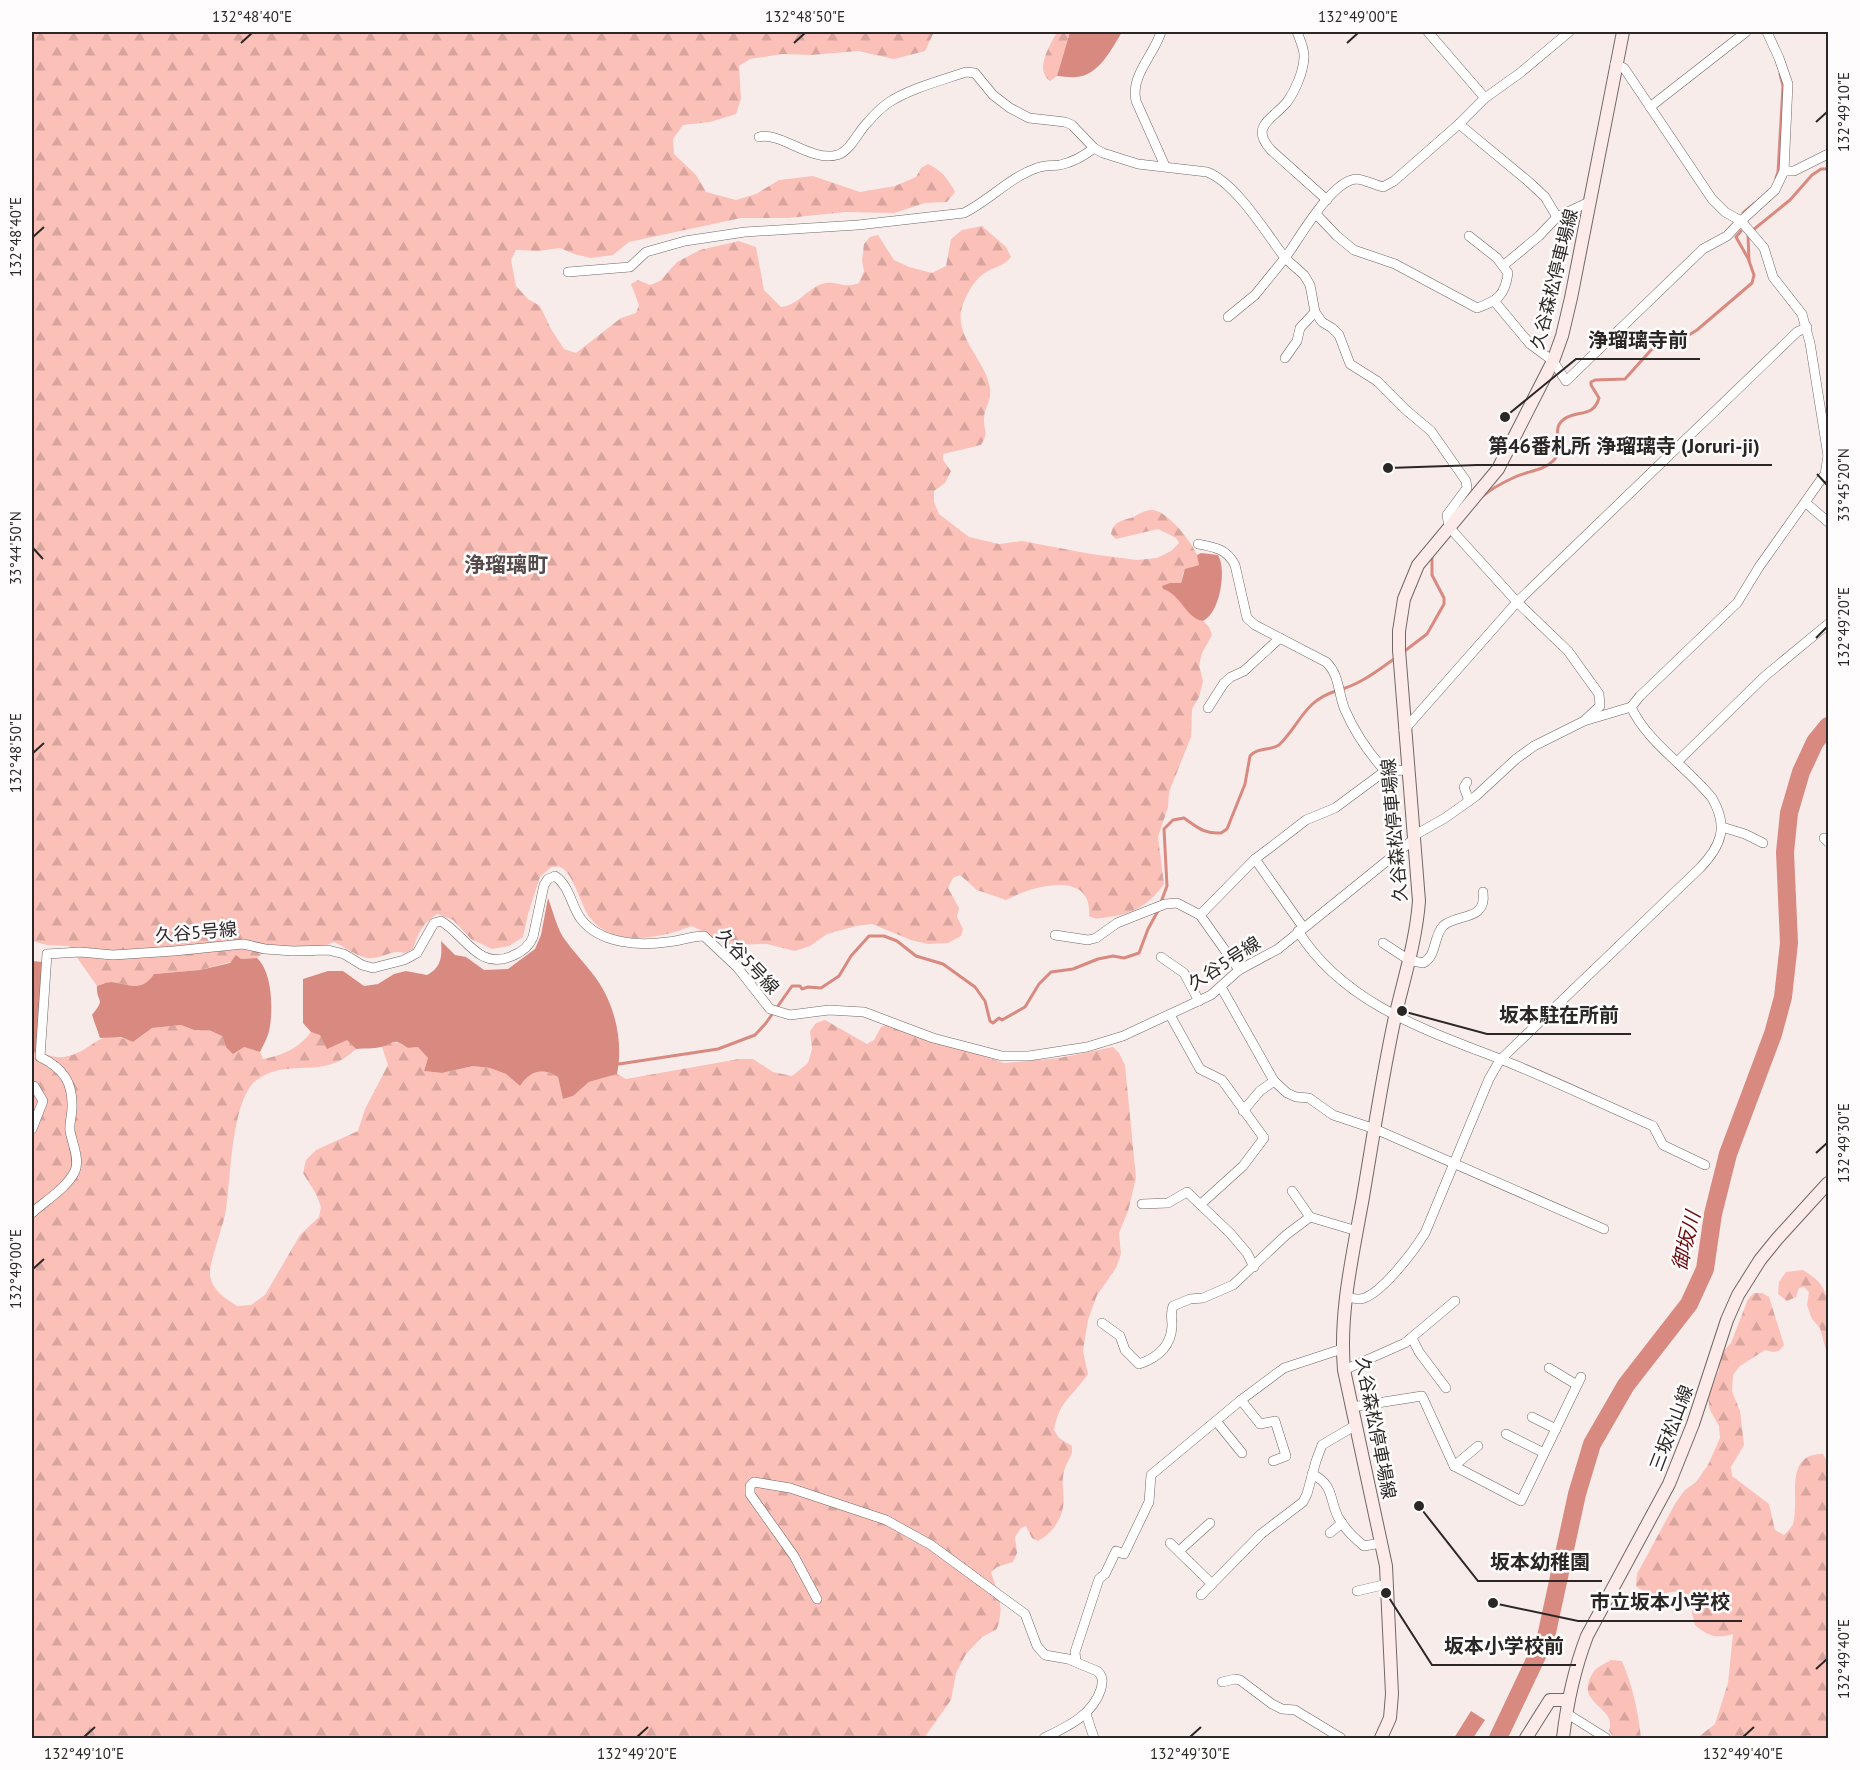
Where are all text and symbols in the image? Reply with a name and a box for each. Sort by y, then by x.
text: 132°48'40"E [212,7,292,26]
text: 132°48'50"E [765,7,845,26]
text: 132°49'00"E [1318,7,1398,26]
text: 132°49'10"E [1834,72,1853,152]
text: 132°48'40"E [6,197,25,277]
street label: 久谷森松停車場線 [1525,206,1583,352]
callout: 浄瑠璃寺前 [1576,321,1700,359]
text: 浄瑠璃寺前 [1588,327,1688,353]
callout: 第46番札所 浄瑠璃寺 (Joruri-ji) [1477,427,1772,465]
text: 第46番札所 浄瑠璃寺 (Joruri-ji) [1488,433,1760,459]
text: 33°45'20"N [1834,448,1853,522]
text: 33°44'50"N [6,511,25,585]
district label: 浄瑠璃町 [464,551,548,578]
text: 132°49'20"E [1834,587,1853,667]
text: 132°48'50"E [6,713,25,793]
street label: 久谷森松停車場線 [1376,757,1412,903]
street label: 久谷5号線 [154,917,238,947]
street label: 久谷5号線 [712,923,784,999]
street label: 久谷5号線 [1183,931,1265,995]
callout: 坂本駐在所前 [1487,996,1631,1034]
text: 坂本駐在所前 [1499,1002,1619,1028]
text: 132°49'30"E [1834,1103,1853,1183]
water label: 御坂川 [1666,1207,1706,1273]
text: 132°49'00"E [6,1229,25,1309]
street label: 久谷森松停車場線 [1351,1355,1401,1501]
street label: 三坂松山線 [1644,1382,1698,1474]
callout: 坂本幼稚園 [1478,1543,1602,1581]
text: 坂本幼稚園 [1490,1549,1590,1575]
callout: 市立坂本小学校 [1578,1583,1742,1621]
text: 市立坂本小学校 [1590,1589,1730,1615]
text: 132°49'40"E [1834,1619,1853,1699]
callout: 坂本小学校前 [1432,1627,1576,1665]
text: 坂本小学校前 [1444,1633,1564,1659]
text: 132°49'10"E [44,1744,124,1763]
text: 132°49'20"E [597,1744,677,1763]
text: 132°49'30"E [1150,1744,1230,1763]
text: 132°49'40"E [1703,1744,1783,1763]

